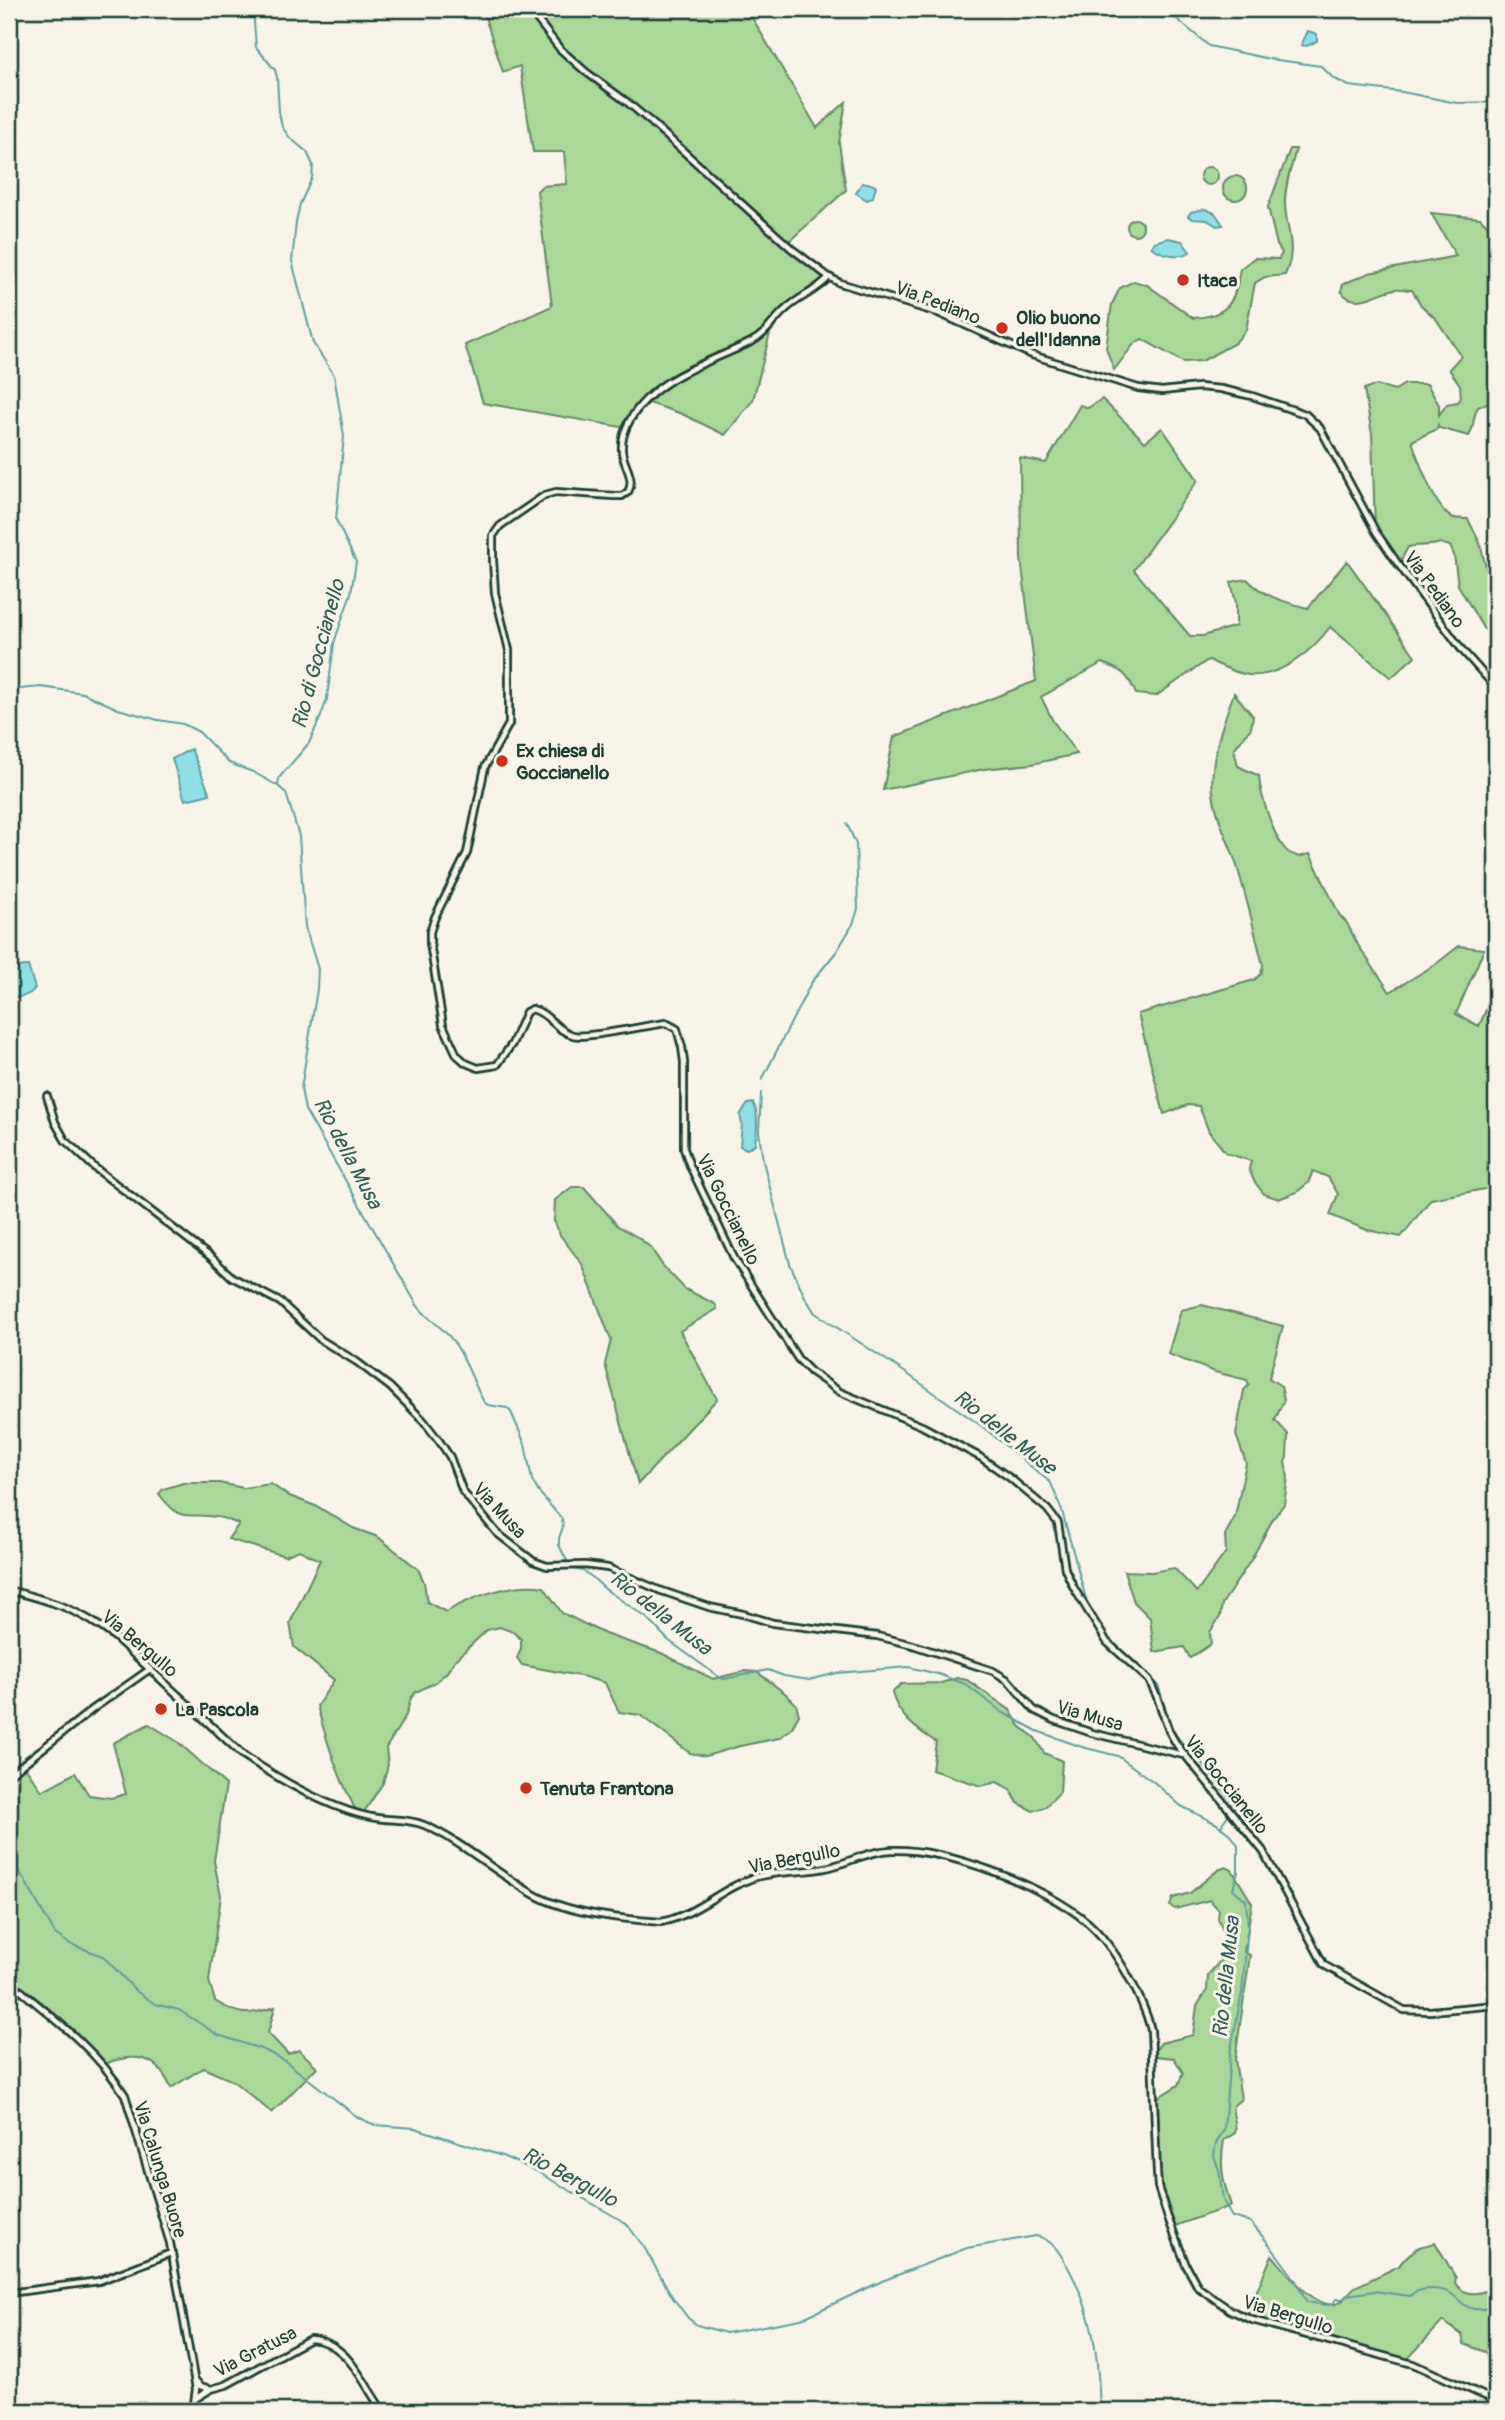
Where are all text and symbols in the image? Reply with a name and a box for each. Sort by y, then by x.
place label: Itaca [1197,269,1238,293]
marker: Itaca [1175,272,1191,288]
street label: Via Pediano [891,276,984,330]
place label: Olio buono dell'Idanna [1016,306,1101,352]
marker: Olio buono dell'Idanna [994,320,1010,336]
street label: Via Pediano [1398,546,1470,633]
water label: Rio di Goccianello [286,575,352,732]
place label: Ex chiesa di Goccianello [516,739,610,785]
marker: Ex chiesa di Goccianello [494,753,510,769]
water label: Rio della Musa [307,1093,389,1214]
street label: Via Goccianello [691,1150,765,1269]
water label: Rio delle Muse [948,1384,1064,1482]
street label: Via Musa [467,1478,531,1544]
water label: Rio della Musa [604,1565,718,1662]
street label: Via Bergullo [96,1605,183,1683]
street label: Via Musa [1054,1695,1126,1737]
place label: La Pascola [175,1698,259,1722]
marker: La Pascola [153,1701,169,1717]
street label: Via Goccianello [1179,1730,1274,1839]
place label: Tenuta Frantona [539,1777,674,1801]
marker: Tenuta Frantona [518,1780,534,1796]
street label: Via Bergullo [746,1838,842,1880]
water label: Rio della Musa [1207,1914,1246,2039]
street label: Via Calunga Buore [128,2098,192,2241]
water label: Rio Bergullo [518,2141,623,2215]
street label: Via Bergullo [1240,2290,1336,2340]
street label: Via Gratusa [210,2321,301,2383]

